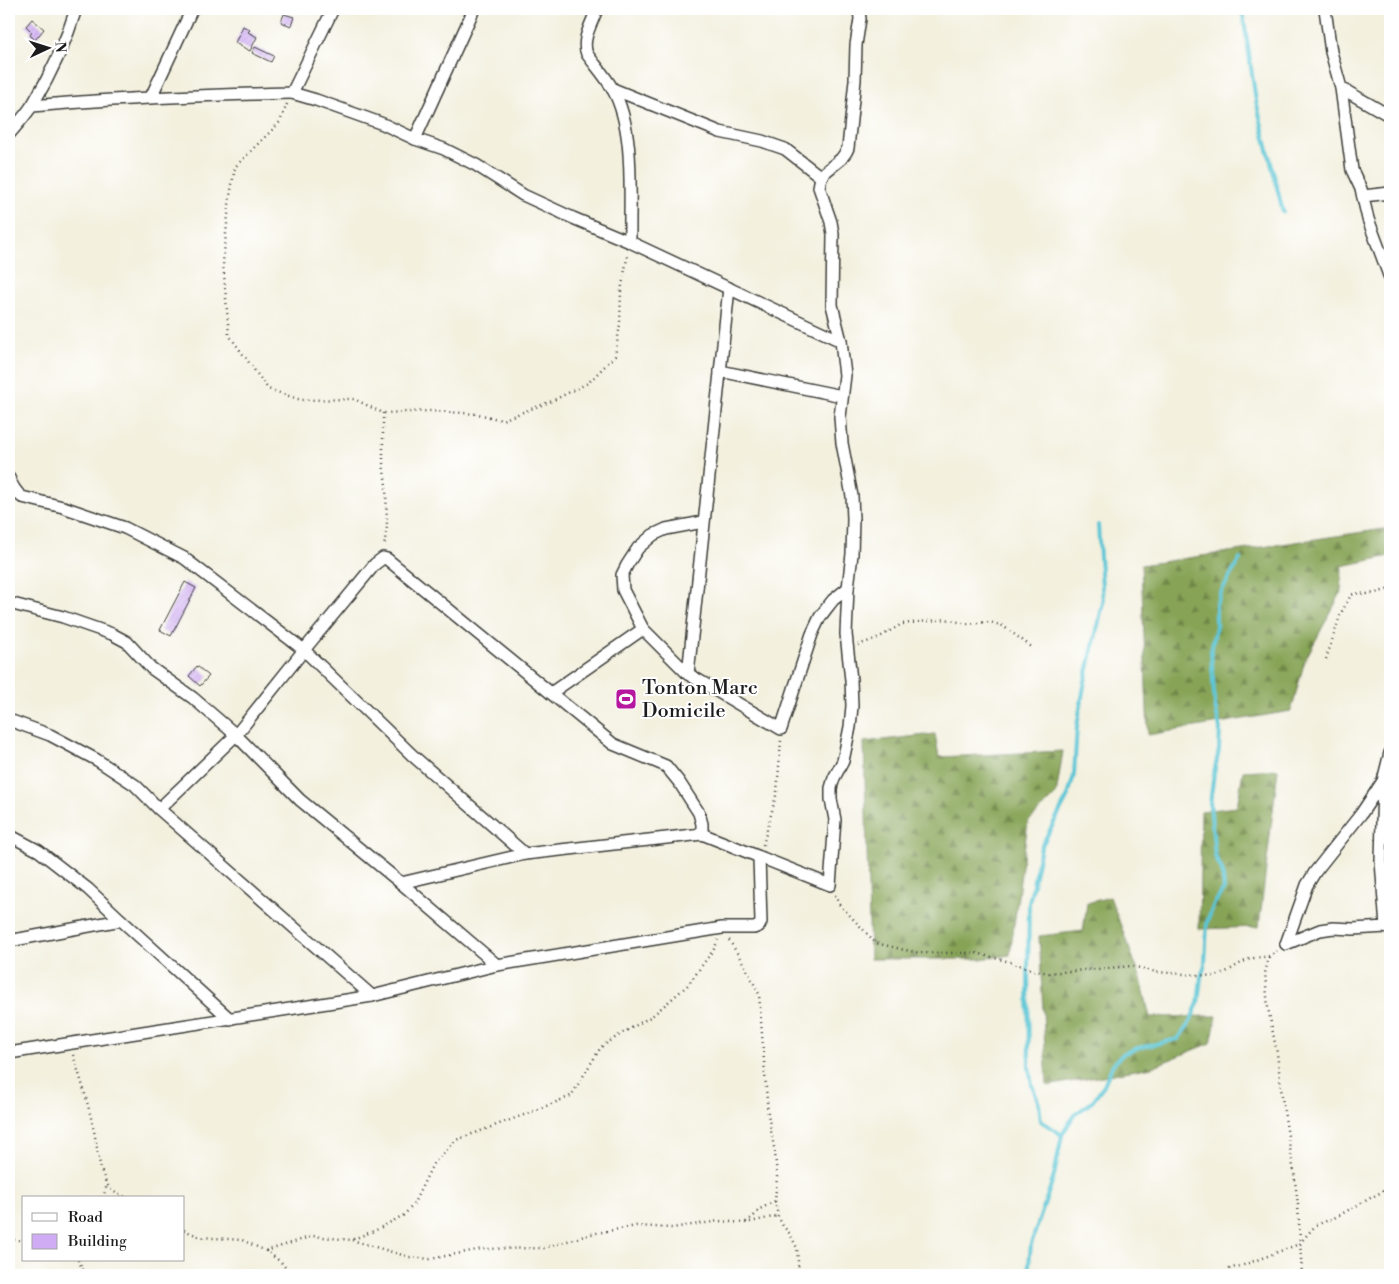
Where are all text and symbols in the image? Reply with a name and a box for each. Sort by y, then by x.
north arrow [22,22,72,72]
text: N [51,41,69,53]
place label: Tonton Marc Domicile [642,676,758,724]
sports icon: Tonton Marc Domicile [614,687,638,711]
legend [22,1196,185,1262]
text: Road [68,1208,103,1227]
text: Building [67,1232,127,1251]

